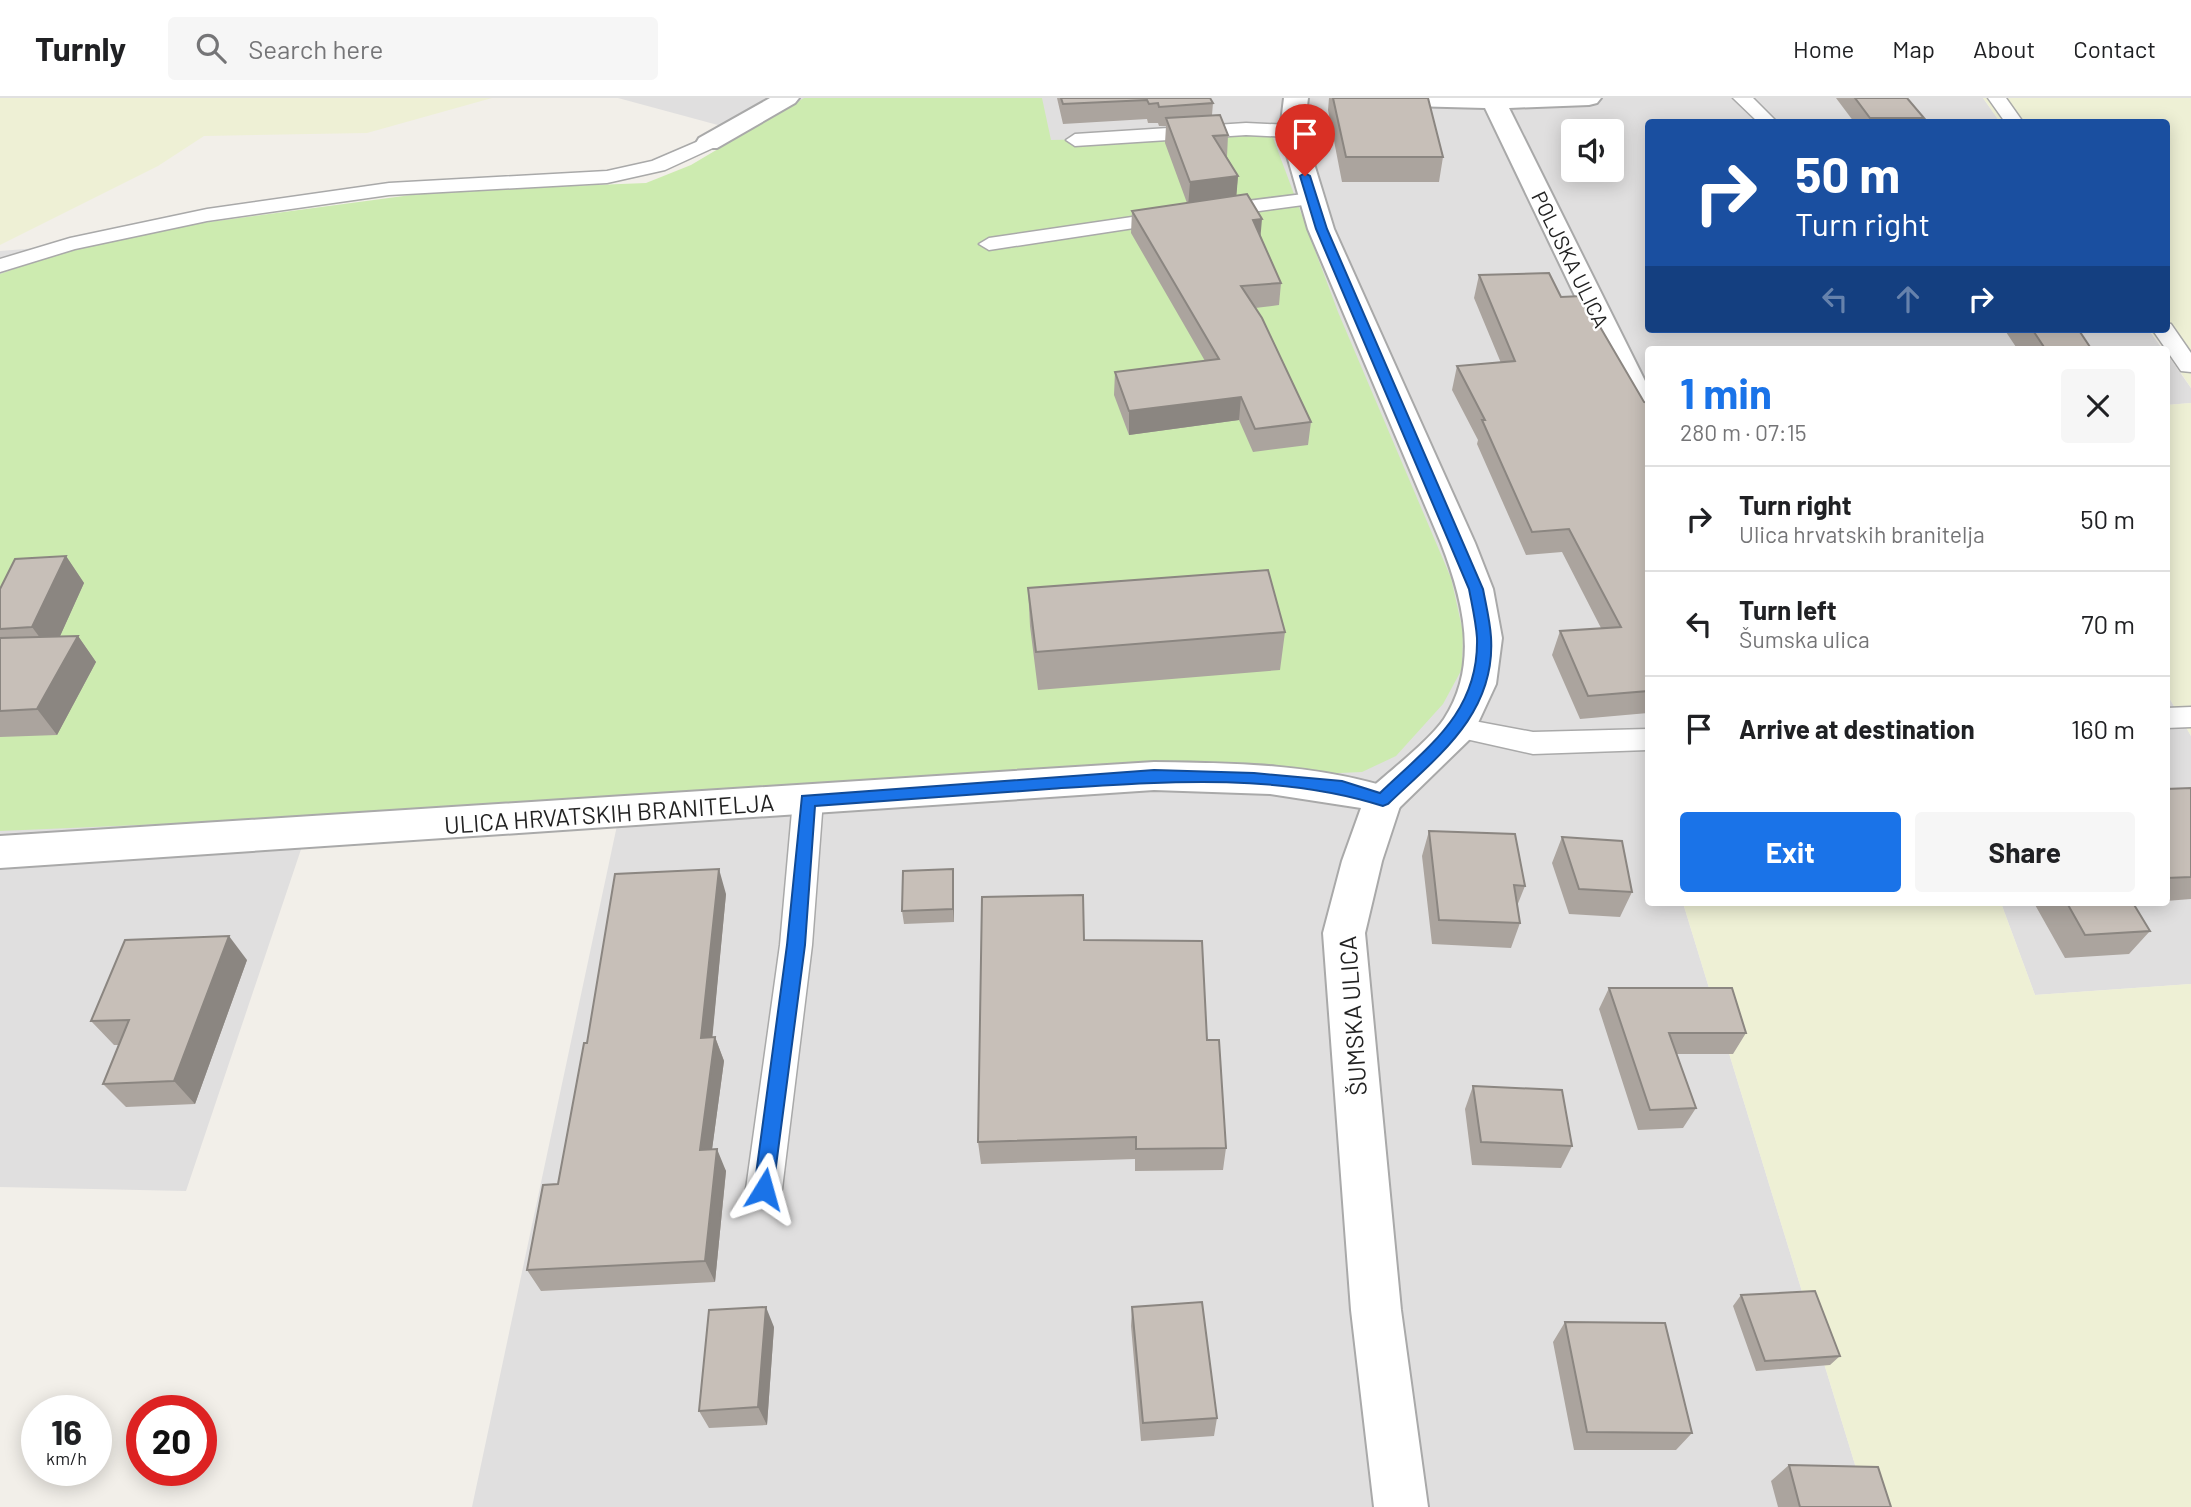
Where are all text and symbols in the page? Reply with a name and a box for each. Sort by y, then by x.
search box [168,17,658,80]
text: Turnly [35,28,126,68]
icon: search [192,29,230,67]
text: Search here [248,33,383,64]
text: Home [1793,34,1854,63]
text: Map [1892,34,1935,63]
text: About [1973,34,2035,63]
text: Contact [2073,34,2156,63]
pin [1275,104,1335,176]
icon: arrive [1286,115,1324,153]
map controls [1561,119,1624,182]
button: sound [1561,119,1624,182]
text: 50 m [1795,144,1900,203]
icon: right [1680,147,1771,238]
street label: POLJSKA ULICA [1527,187,1615,331]
text: Turn right [1795,204,1930,242]
icon: left [1816,280,1854,318]
icon: ahead [1889,280,1927,318]
icon: right [1962,280,2000,318]
text: 1 min [1680,367,1772,417]
button: close [2061,369,2135,443]
text: 280 m · 07:15 [1680,418,1807,446]
text: Turn right [1739,489,1852,520]
icon: right [1680,500,1718,538]
text: 50 m [2080,503,2135,534]
text: Ulica hrvatskih branitelja [1739,520,1985,548]
text: Turn left [1739,594,1837,625]
icon: left [1680,605,1718,643]
text: 70 m [2081,608,2135,639]
text: Šumska ulica [1739,625,1870,653]
icon: arrive [1680,710,1718,748]
text: Arrive at destination [1739,713,1975,744]
text: 160 m [2071,713,2135,744]
street label: ULICA HRVATSKIH BRANITELJA [443,787,775,839]
button: Exit [1680,812,1901,892]
button: Share [1915,812,2135,892]
street label: ŠUMSKA ULICA [1332,935,1372,1097]
position arrow [727,1152,801,1226]
speed limit sign: 20 [126,1395,217,1486]
text: 16 [51,1410,82,1452]
text: km/h [46,1447,87,1469]

